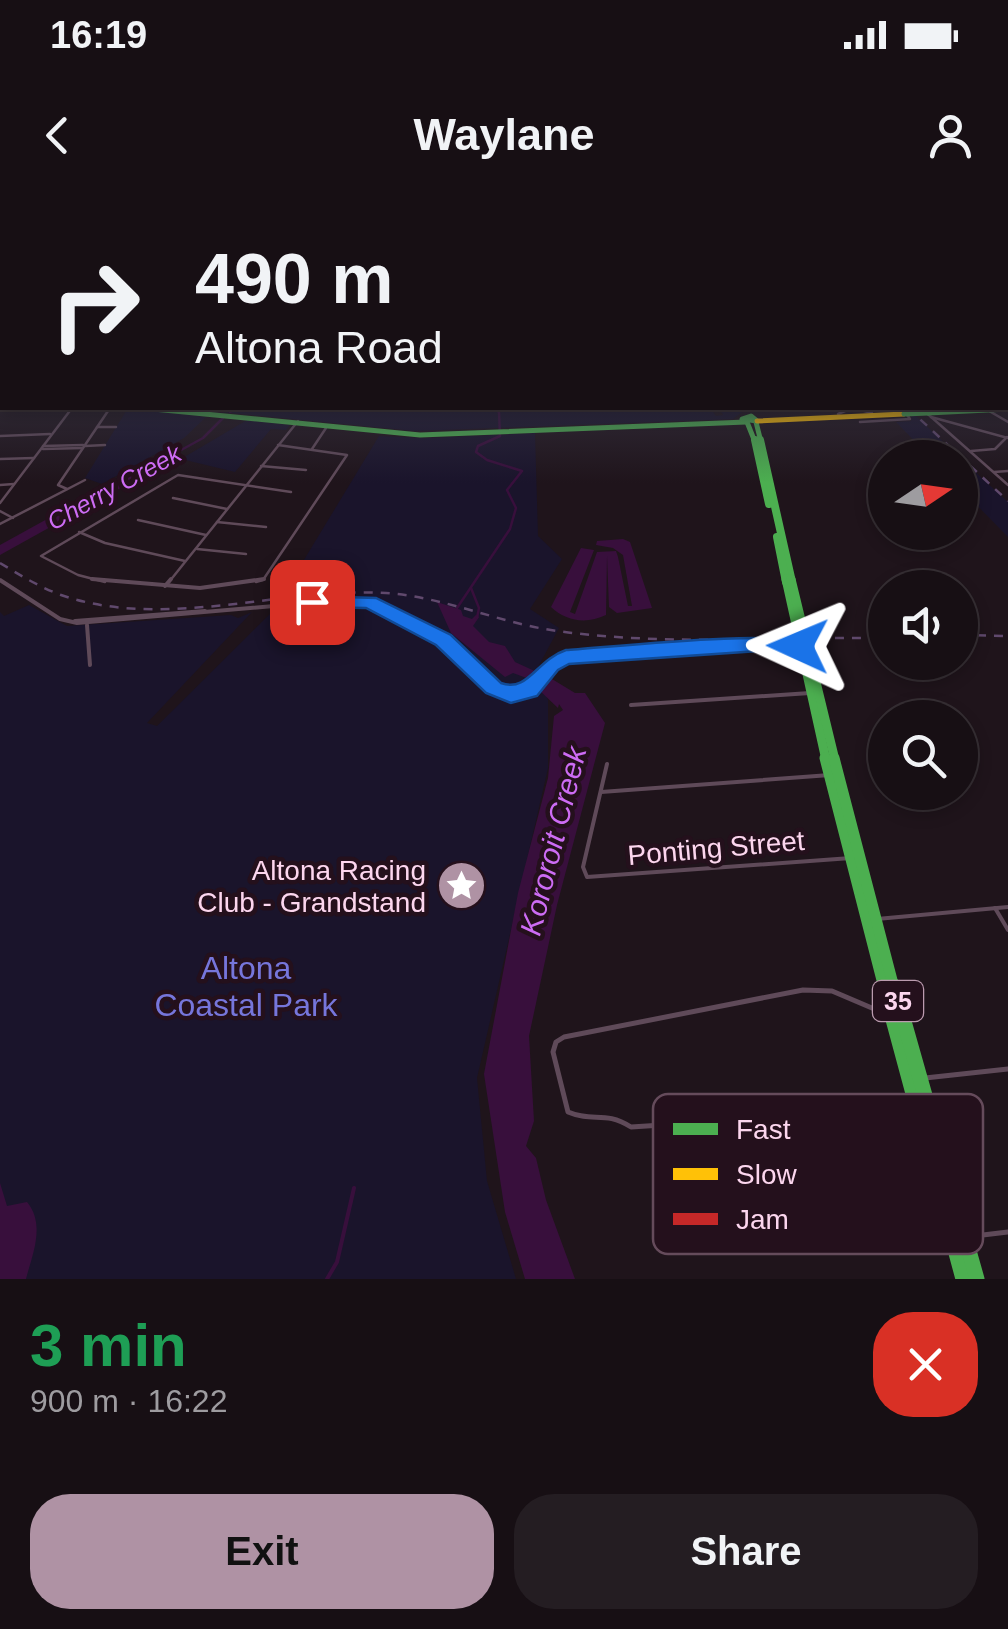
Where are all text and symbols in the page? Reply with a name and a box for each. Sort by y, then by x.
text: 16:19 [50,14,147,56]
icon: back [30,108,85,163]
icon: person [923,108,978,163]
text: Waylane [414,109,594,160]
icon: right [30,240,160,370]
text: 490 m [195,240,393,318]
text: Altona Road [195,322,443,373]
water label: Cherry Creek [42,438,187,535]
north arrow [868,440,978,550]
map controls [868,440,978,810]
pin [270,560,355,645]
button: sound [868,570,978,680]
icon: arrive [285,575,340,630]
position arrow [746,594,850,698]
button: search [868,700,978,810]
water label: Kororoit Creek [514,741,593,939]
street label: Ponting Street [626,825,806,871]
place label: Altona Racing Club - Grandstand [197,855,426,918]
place icon: Altona Racing Club - Grandstand [435,860,487,912]
park label: Altona Coastal Park [154,950,339,1023]
road number: 35 [873,981,923,1021]
legend [653,1094,983,1254]
text: Fast [736,1114,791,1145]
text: Slow [736,1159,797,1190]
text: Jam [736,1204,789,1235]
text: 3 min [30,1312,187,1379]
button: close [873,1312,978,1417]
text: 900 m · 16:22 [30,1383,227,1419]
button: Exit [30,1494,494,1609]
button: Share [514,1494,978,1609]

